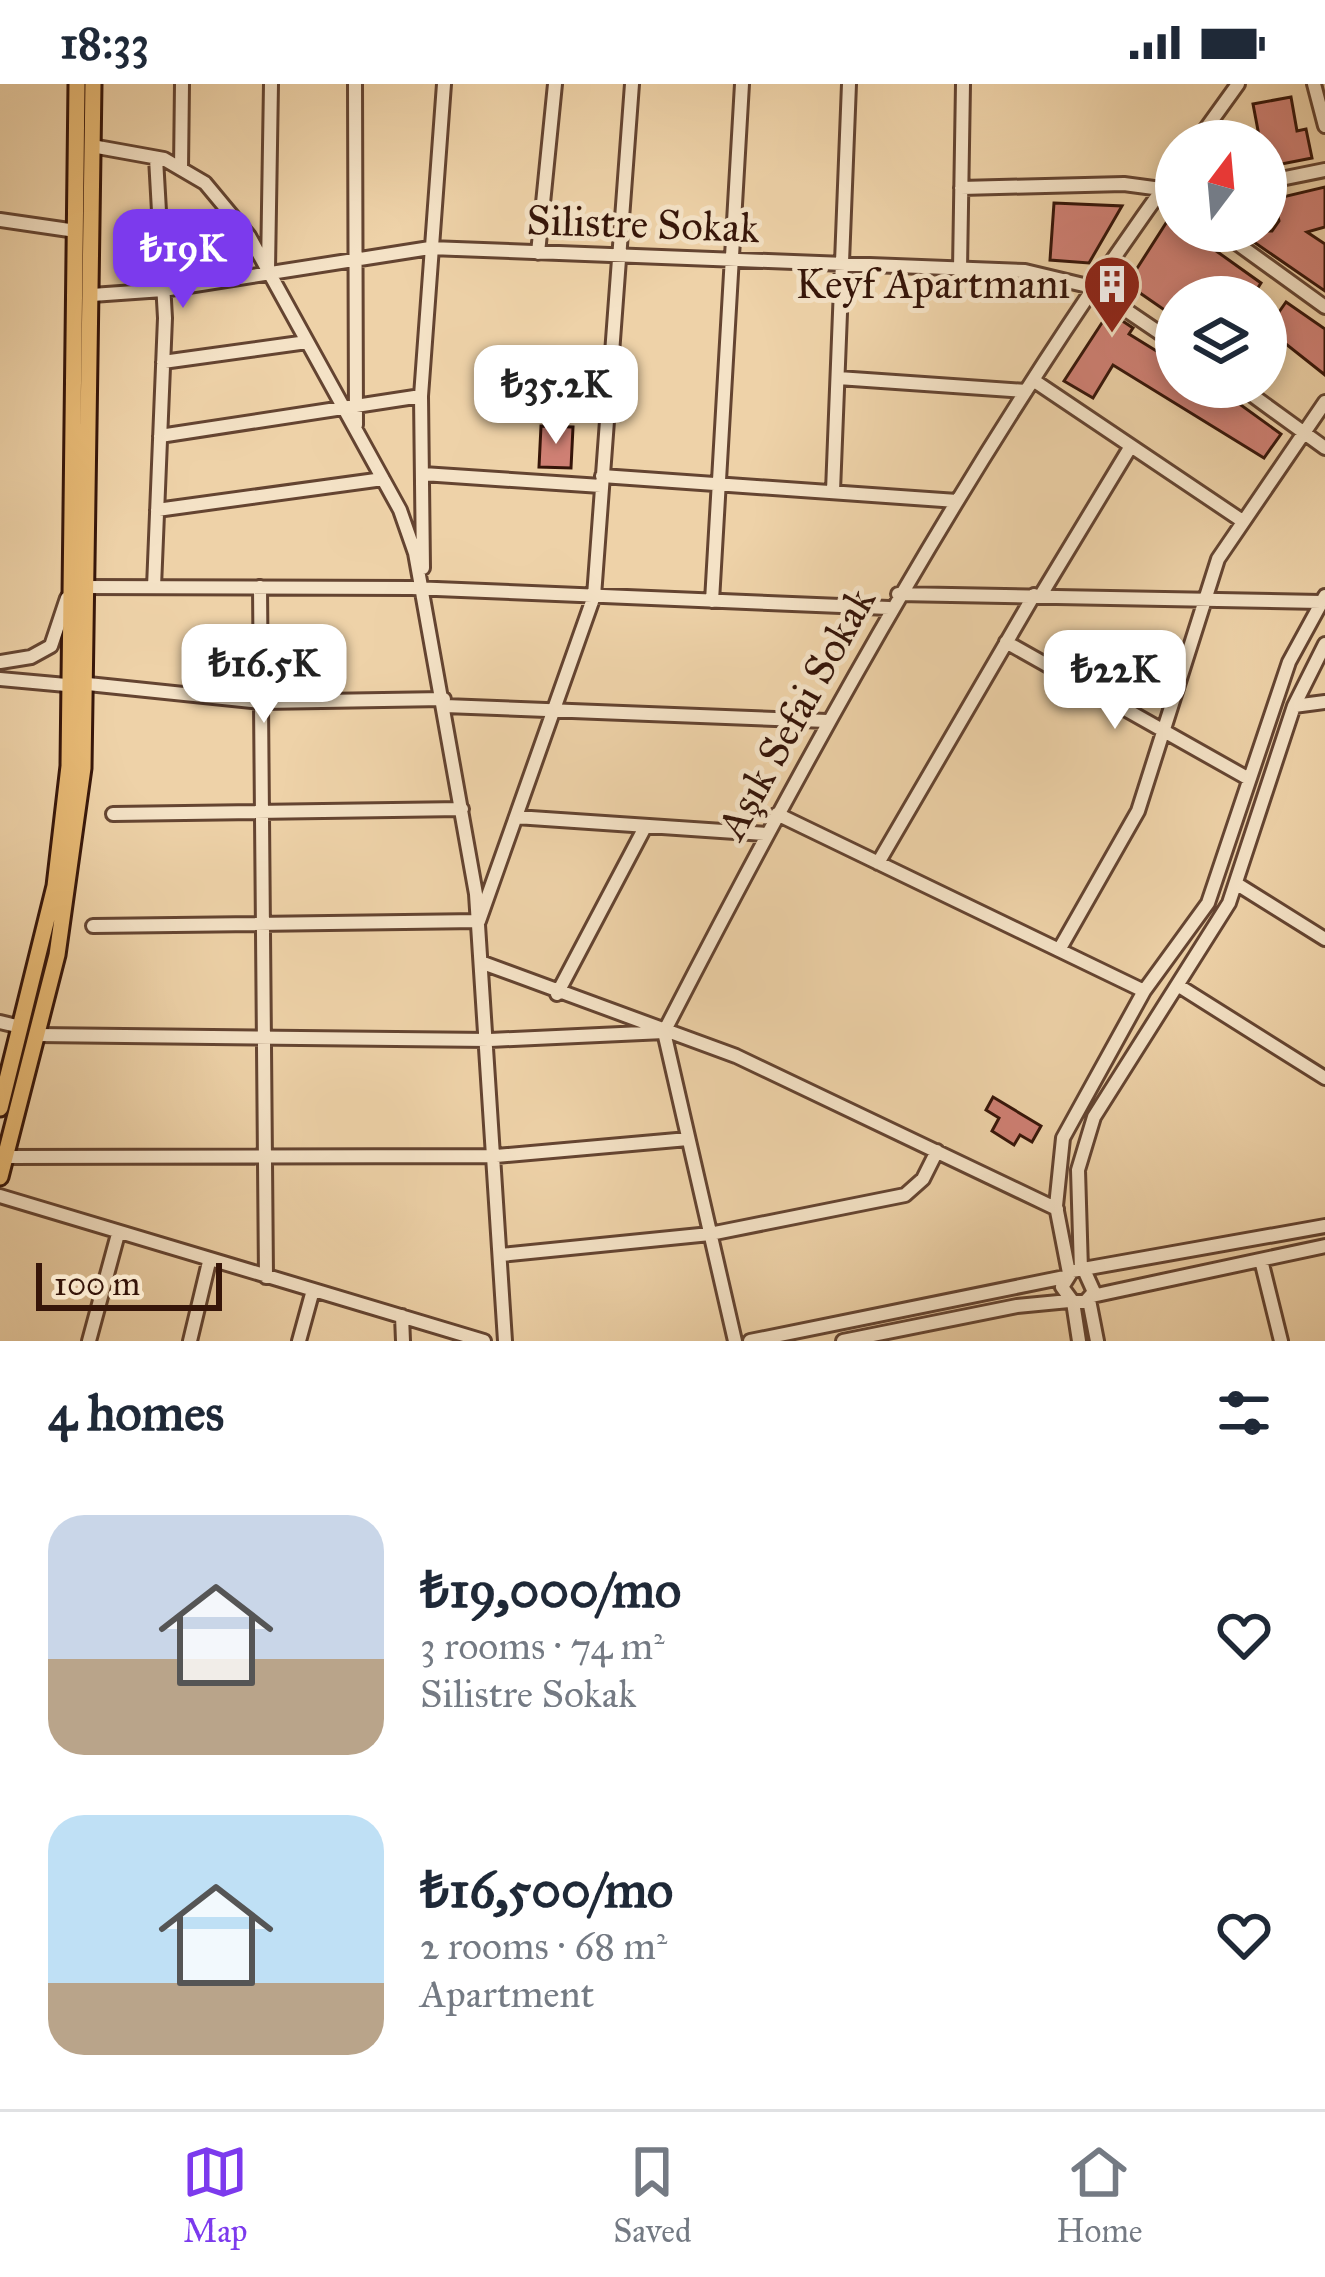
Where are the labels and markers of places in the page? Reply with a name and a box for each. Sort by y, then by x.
pin: ₺19K [112,209,254,311]
building icon: Keyf Apartmanı [1081,253,1143,335]
place label: Keyf Apartmanı [796,258,1070,310]
pin: ₺35.2K [458,345,654,447]
pin: ₺16.5K [166,624,362,726]
pin: ₺22K [1044,630,1186,732]

